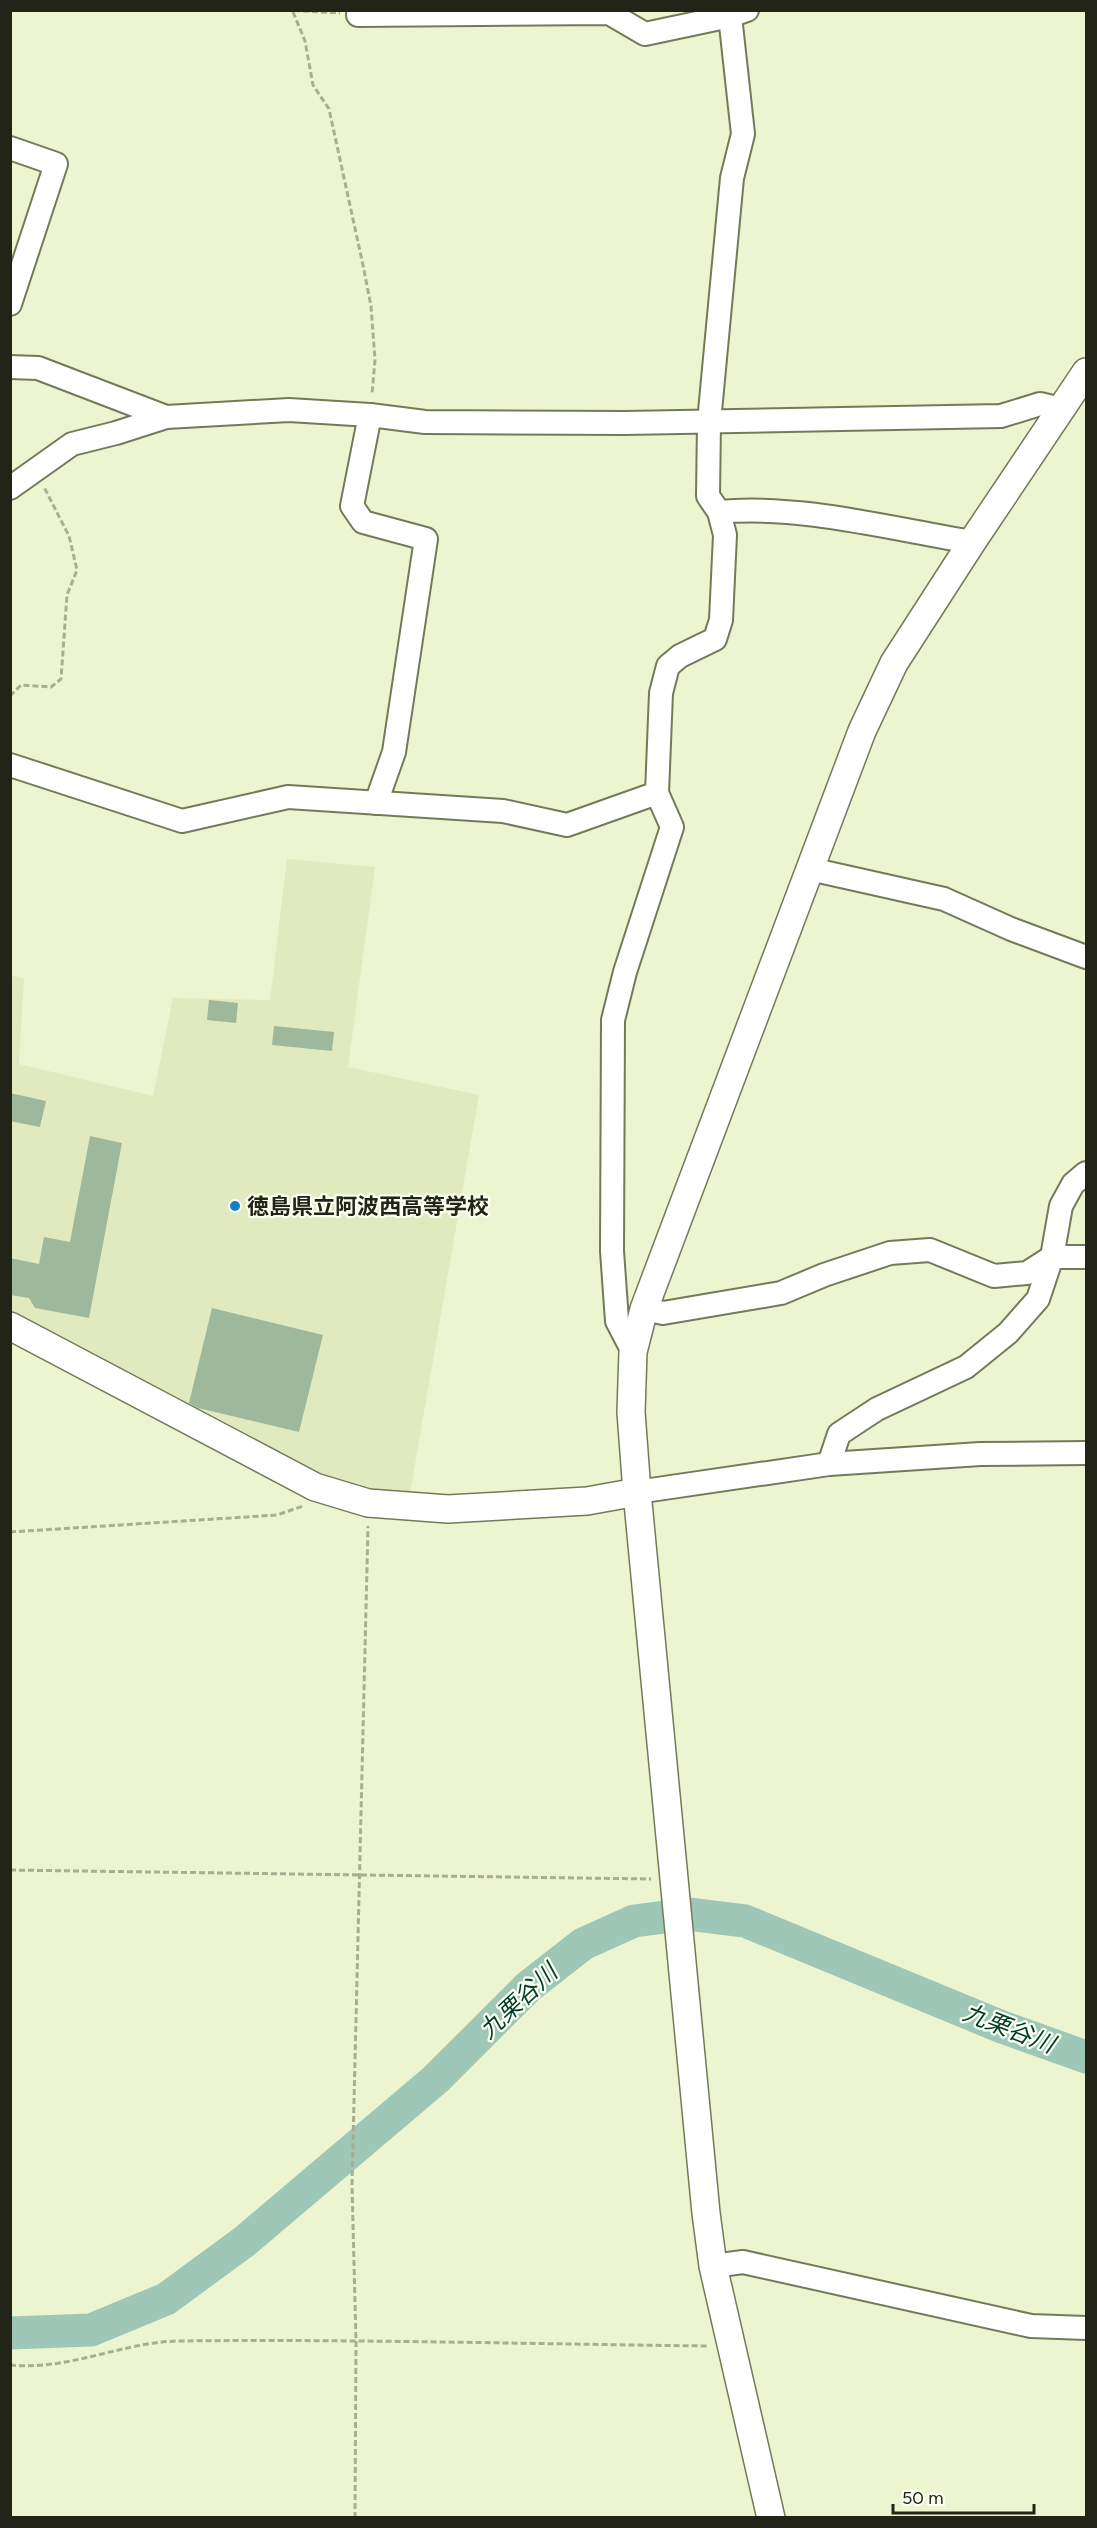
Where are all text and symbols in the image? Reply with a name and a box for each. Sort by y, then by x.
place label: 徳島県立阿波西高等学校 [247,1193,489,1220]
marker: 徳島県立阿波西高等学校 [228,1199,242,1213]
water label: 九栗谷川 [473,1956,565,2044]
water label: 九栗谷川 [959,1997,1062,2060]
scale bar [893,2477,1034,2515]
text: 50 m [902,2487,944,2509]

